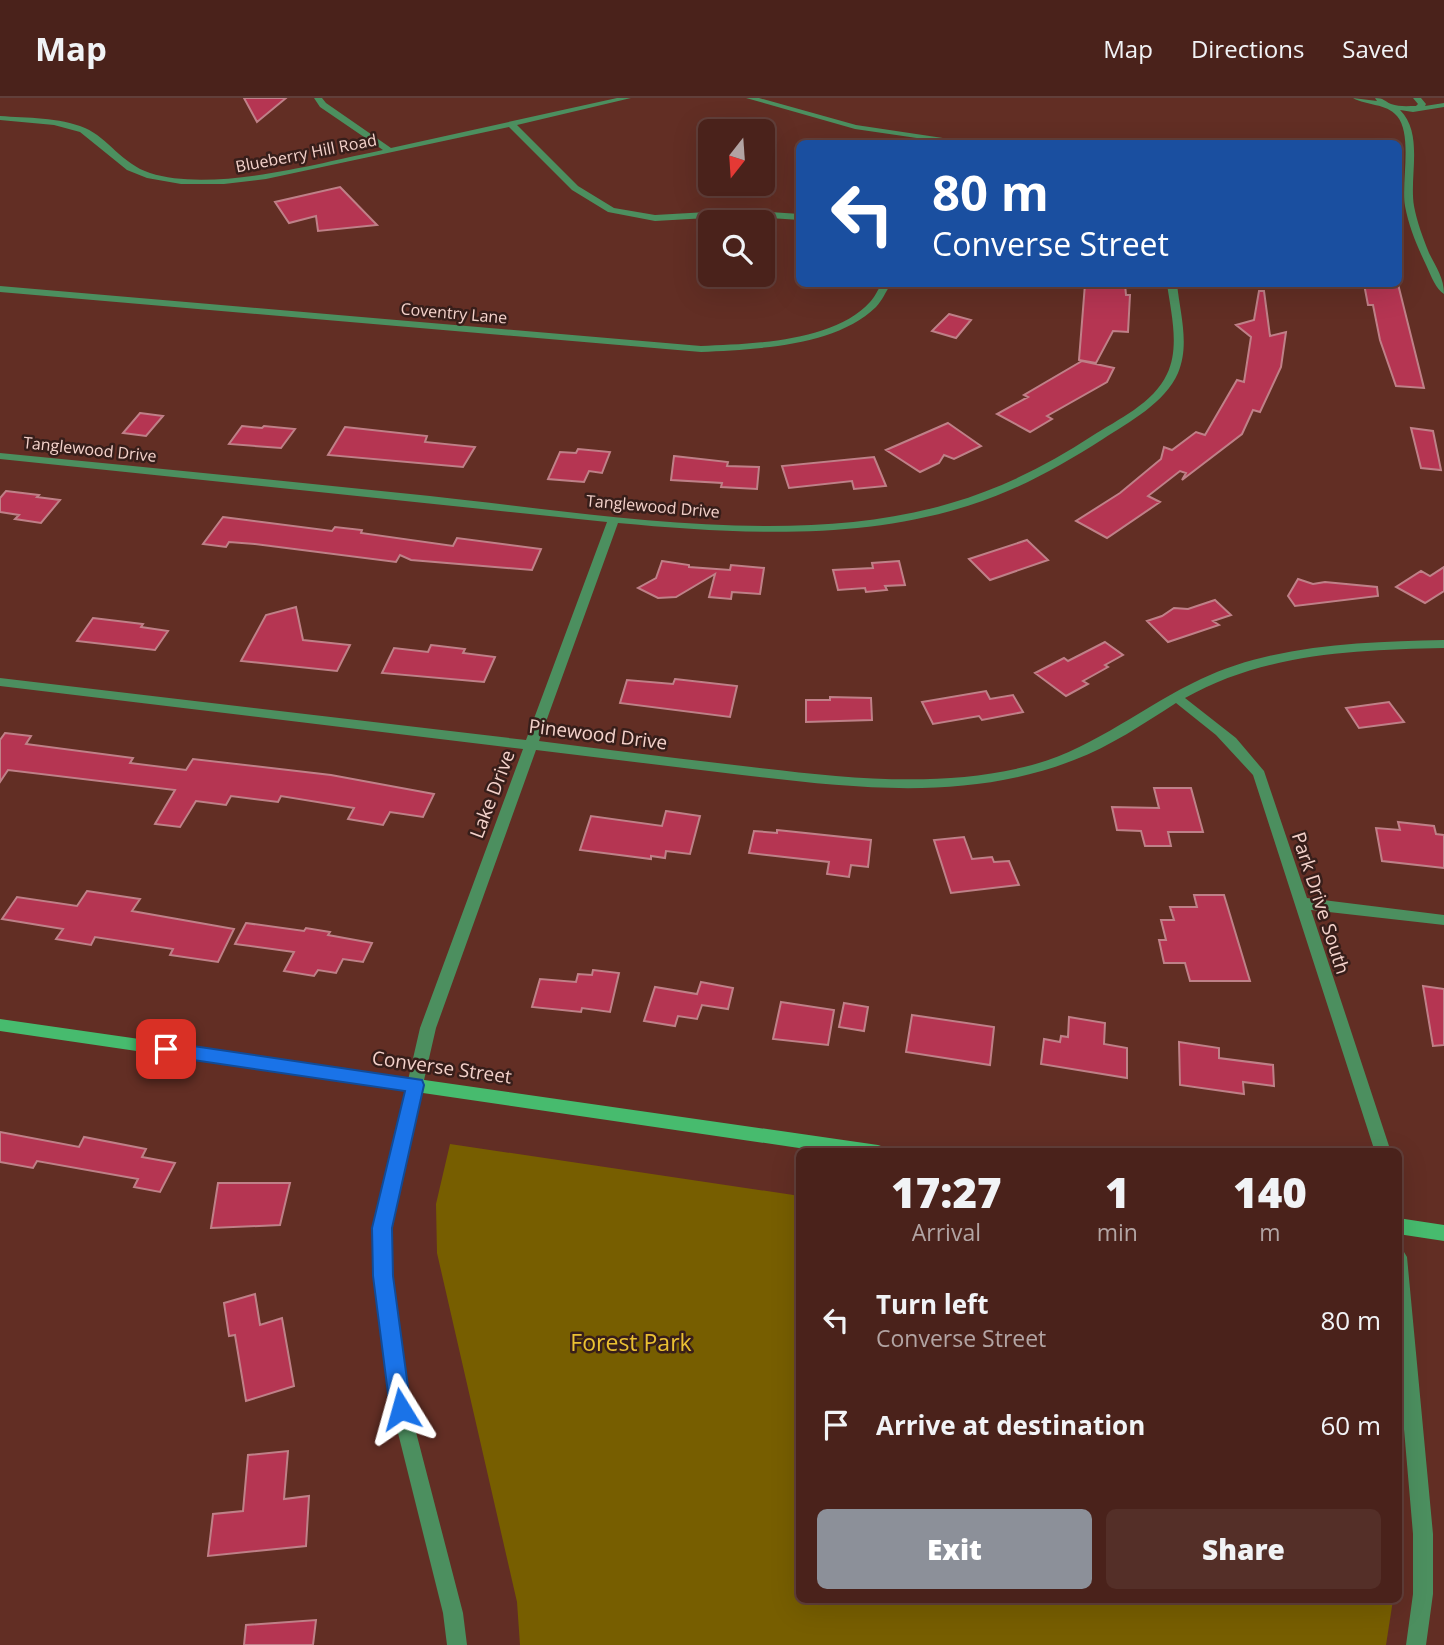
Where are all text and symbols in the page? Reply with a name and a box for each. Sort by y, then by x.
text: Map [35,26,107,71]
text: Map [1103,32,1153,65]
text: Directions [1191,32,1304,65]
text: Saved [1342,32,1409,65]
north arrow [698,119,775,196]
map controls [698,119,775,287]
street label: Blueberry Hill Road [233,129,379,177]
text: 80 m [932,159,1049,225]
icon: left [817,168,908,259]
button: search [698,210,775,287]
text: Converse Street [932,222,1169,265]
street label: Coventry Lane [400,297,508,329]
street label: Tanglewood Drive [22,431,158,467]
street label: Tanglewood Drive [585,489,721,523]
street label: Pinewood Drive [527,713,669,755]
street label: Lake Drive [463,746,521,842]
street label: Park Drive South [1286,829,1356,977]
pin [136,1019,196,1079]
icon: arrive [147,1030,185,1068]
street label: Converse Street [371,1044,514,1090]
text: 17:27 [891,1163,1002,1220]
text: 1 [1105,1163,1130,1220]
text: 140 [1233,1163,1307,1220]
text: Arrival [912,1216,981,1248]
text: min [1097,1216,1138,1248]
text: m [1259,1216,1281,1248]
text: Turn left [876,1286,988,1322]
icon: left [817,1301,855,1339]
text: 80 m [1320,1302,1381,1338]
text: Converse Street [876,1322,1046,1354]
park label: Forest Park [570,1326,692,1358]
position arrow [364,1372,438,1446]
icon: arrive [817,1406,855,1444]
text: Arrive at destination [876,1407,1145,1443]
text: 60 m [1320,1407,1381,1443]
button: Exit [817,1509,1092,1589]
button: Share [1106,1509,1381,1589]

